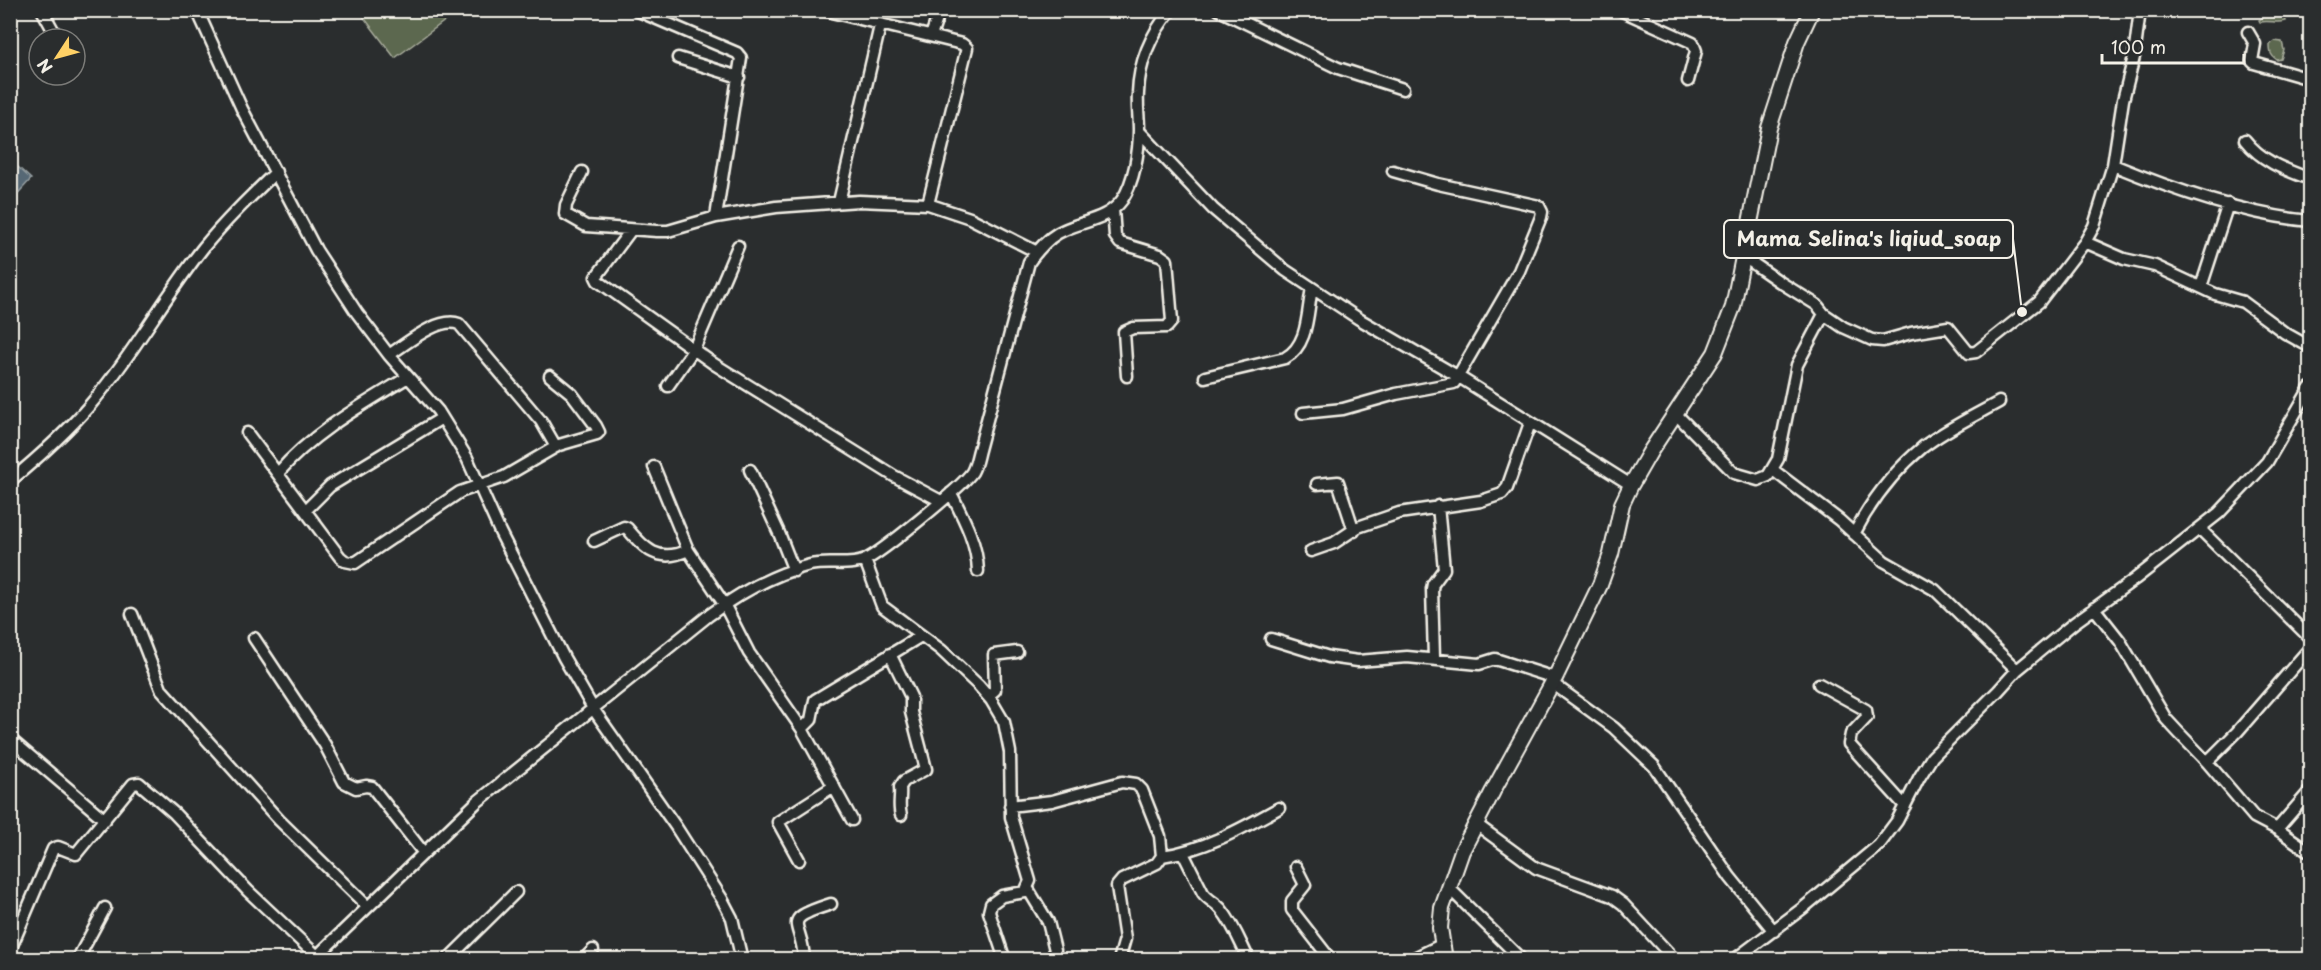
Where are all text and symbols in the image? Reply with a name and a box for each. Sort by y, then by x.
north arrow [27,27,87,87]
scale bar [2102,27,2244,65]
text: 100 m [2111,33,2166,60]
text: N [31,54,57,79]
callout: Mama Selina's liqiud_soap [1724,220,2013,258]
text: Mama Selina's liqiud_soap [1737,223,2001,253]

